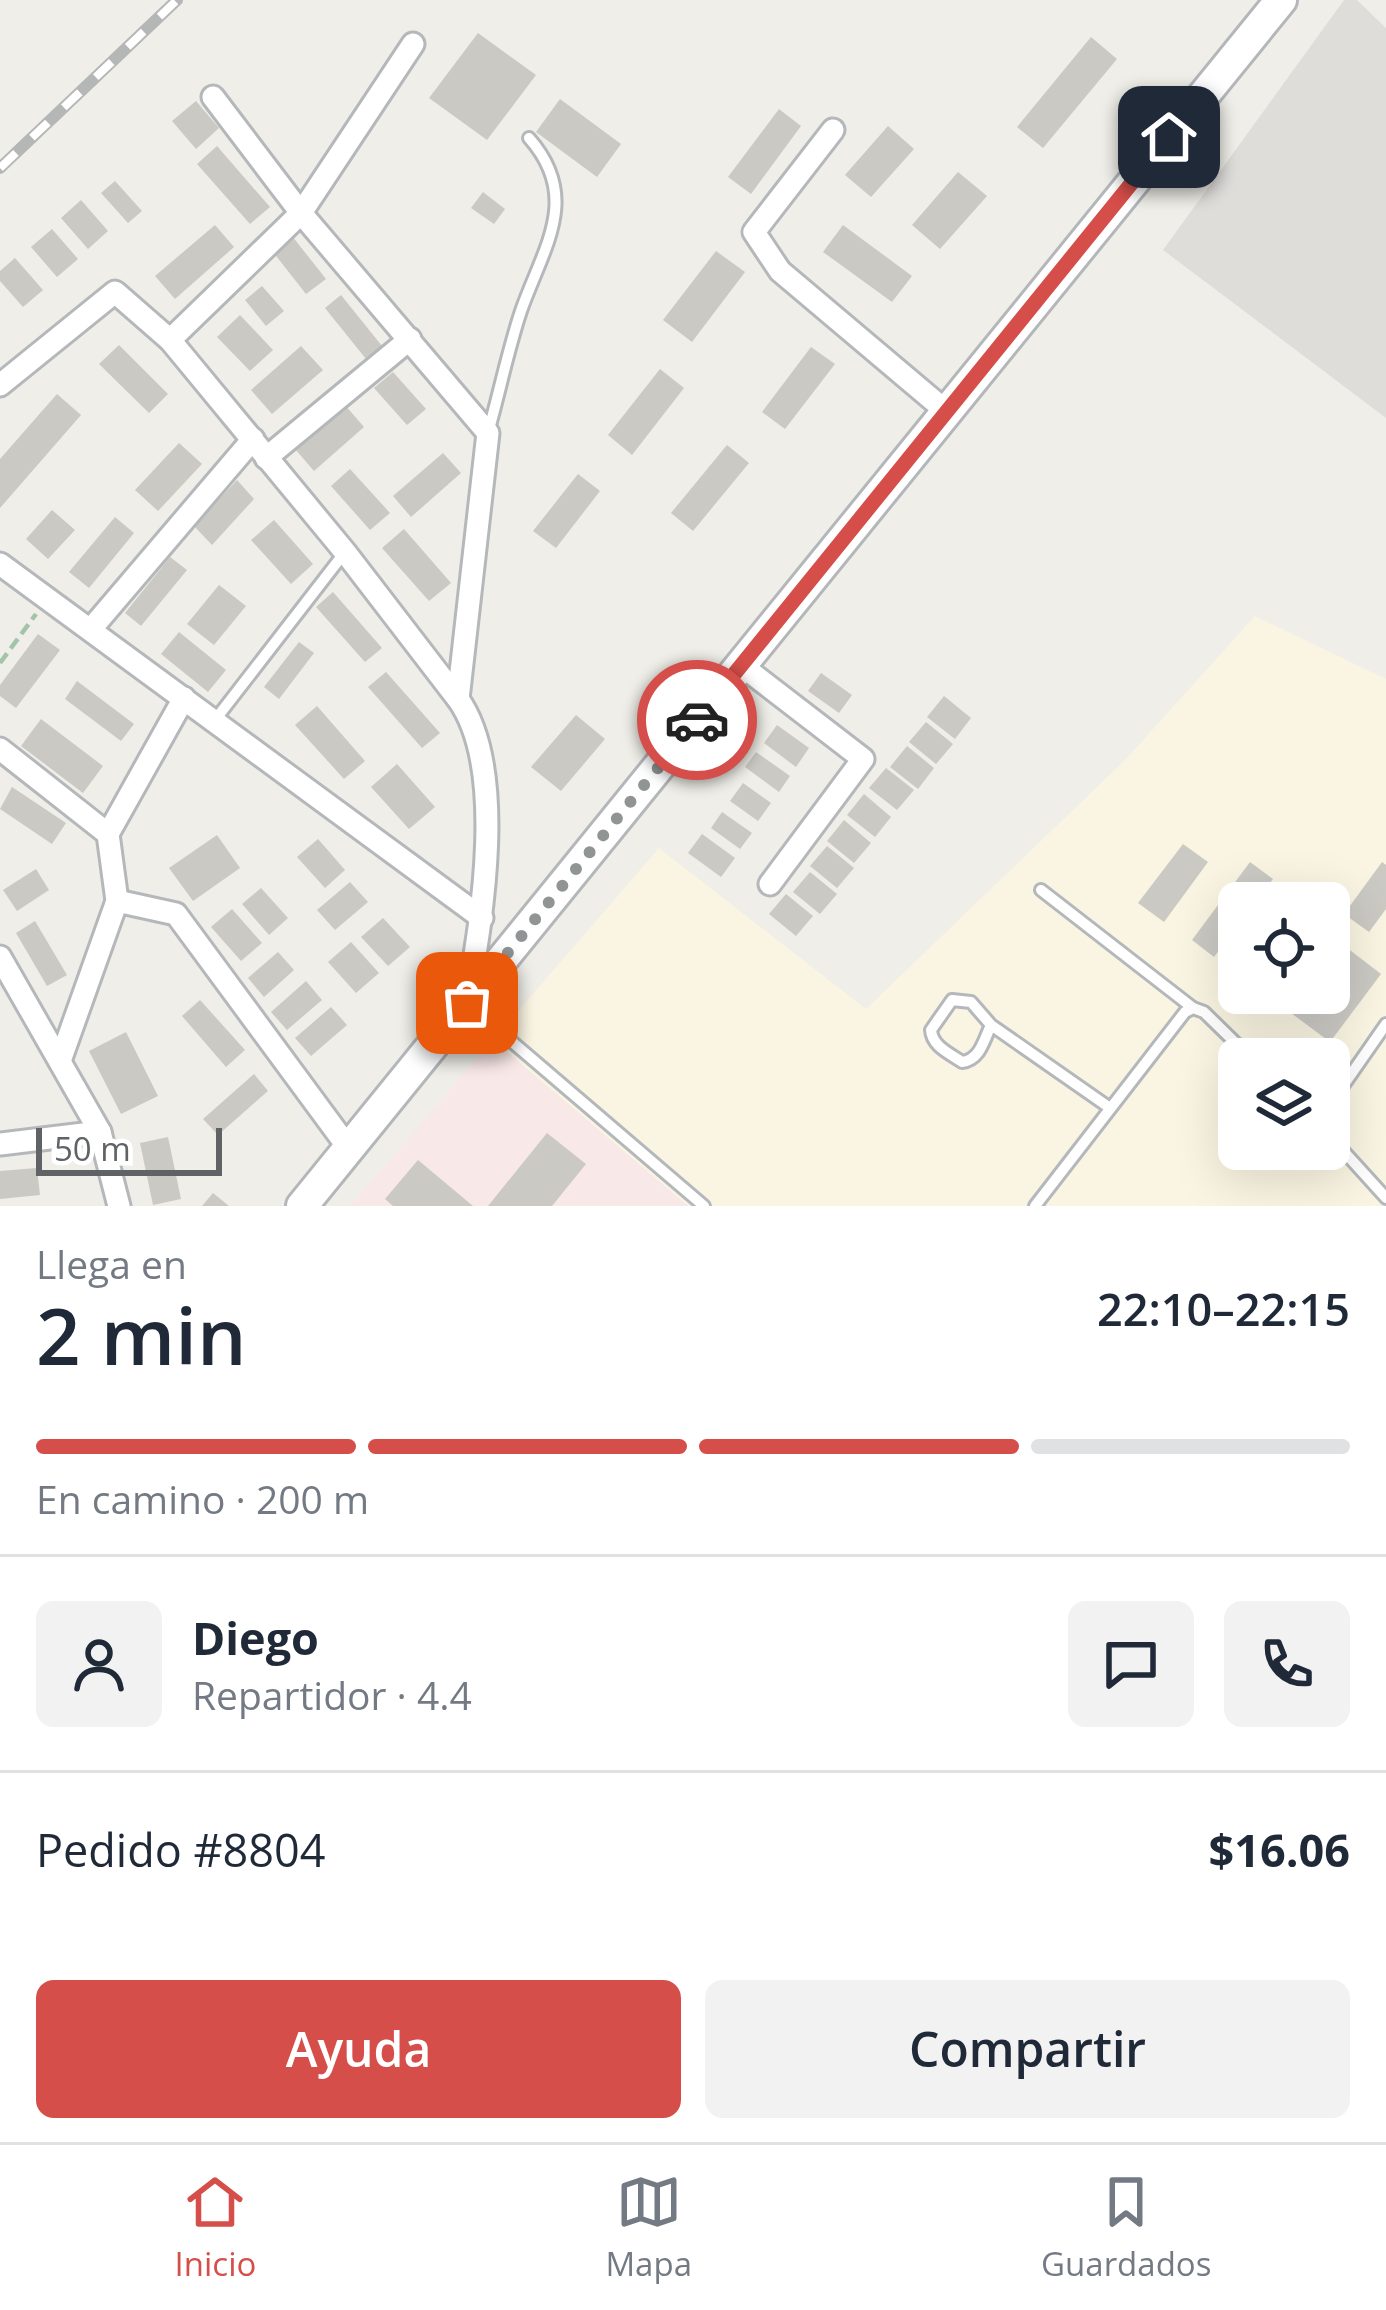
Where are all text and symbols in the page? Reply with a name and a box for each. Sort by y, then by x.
pin [1118,86,1220,188]
icon: home [1136,104,1202,170]
courier [637,660,757,780]
icon: car [664,687,730,753]
map controls [1218,882,1350,1170]
button: locate [1218,882,1350,1014]
pin [416,952,518,1054]
icon: bag [434,970,500,1036]
button: layers [1218,1038,1350,1170]
scale bar [36,1122,222,1175]
text: 50 m [54,1126,131,1171]
text: Llega en [36,1237,187,1290]
text: 22:10–22:15 [1097,1278,1350,1339]
text: 2 min [36,1282,247,1388]
text: En camino · 200 m [36,1472,369,1525]
button: person [36,1601,162,1727]
button: chat [1068,1601,1194,1727]
button: phone [1224,1601,1350,1727]
text: Diego [192,1607,319,1668]
text: Repartidor · 4.4 [192,1668,472,1721]
text: Pedido #8804 [36,1819,326,1880]
text: $16.06 [1209,1819,1350,1880]
button: Ayuda [36,1980,681,2118]
button: Compartir [705,1980,1350,2118]
tab: Inicio [175,2169,256,2286]
tab: Mapa [605,2169,692,2286]
tab: Guardados [1041,2169,1211,2286]

